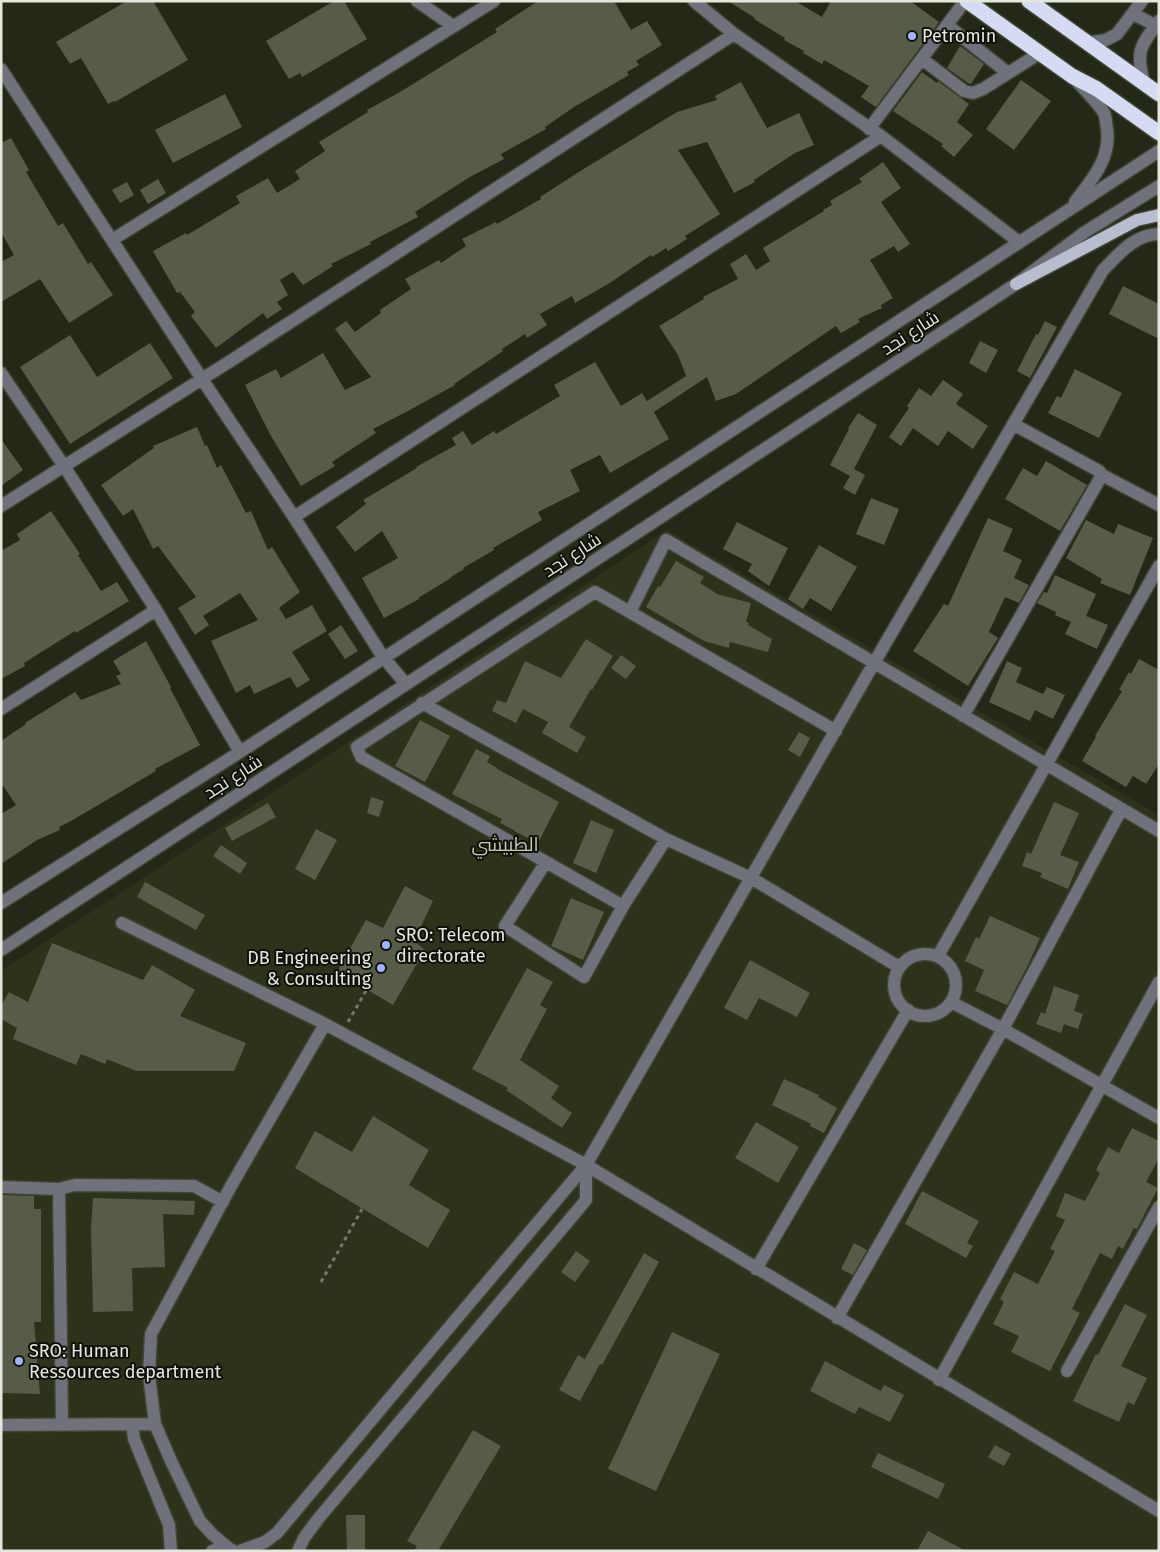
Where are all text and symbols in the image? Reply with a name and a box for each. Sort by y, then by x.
place label: Petromin [922,25,996,47]
marker: Petromin [906,30,918,42]
street label: شارع نجد [877,306,944,361]
street label: شارع نجد [539,528,606,583]
street label: شارع نجد [200,750,267,805]
district label: الطبيشي [471,833,539,859]
place label: SRO: Telecom directorate [396,924,505,967]
marker: SRO: Telecom directorate [380,939,392,951]
place label: DB Engineering & Consulting [247,947,372,990]
marker: DB Engineering & Consulting [375,962,387,974]
place label: SRO: Human Ressources department [29,1340,222,1383]
marker: SRO: Human Ressources department [13,1355,25,1367]

